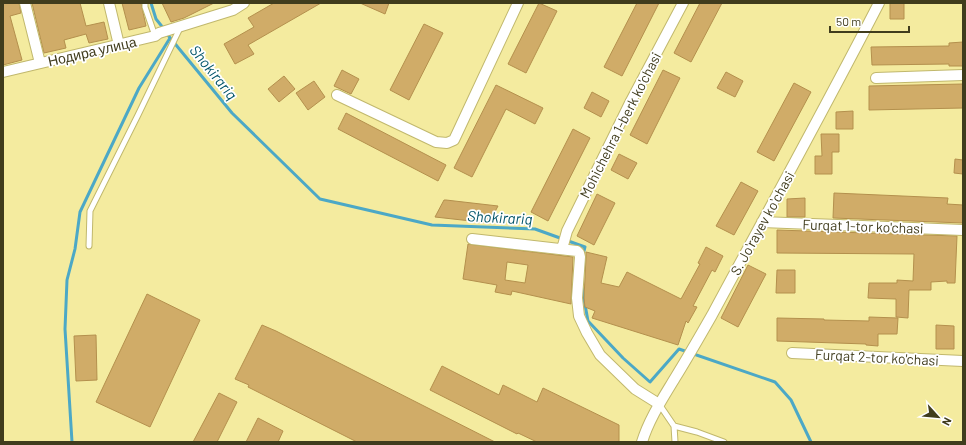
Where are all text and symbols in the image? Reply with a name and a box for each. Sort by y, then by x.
scale bar [830,8,909,34]
text: 50 m [836,14,861,28]
street label: Нодира улица [46,32,138,69]
water label: Shokirariq [186,41,242,103]
street label: Mohichehra 1-berk ko'chasi [576,49,664,201]
street label: S. Joʻrayev koʻchasi [726,168,798,278]
water label: Shokirariq [467,206,533,228]
street label: Furqat 1-tor ko'chasi [802,215,924,237]
street label: Furqat 2-tor ko'chasi [815,345,939,369]
north arrow [918,397,958,437]
text: N [940,416,955,428]

